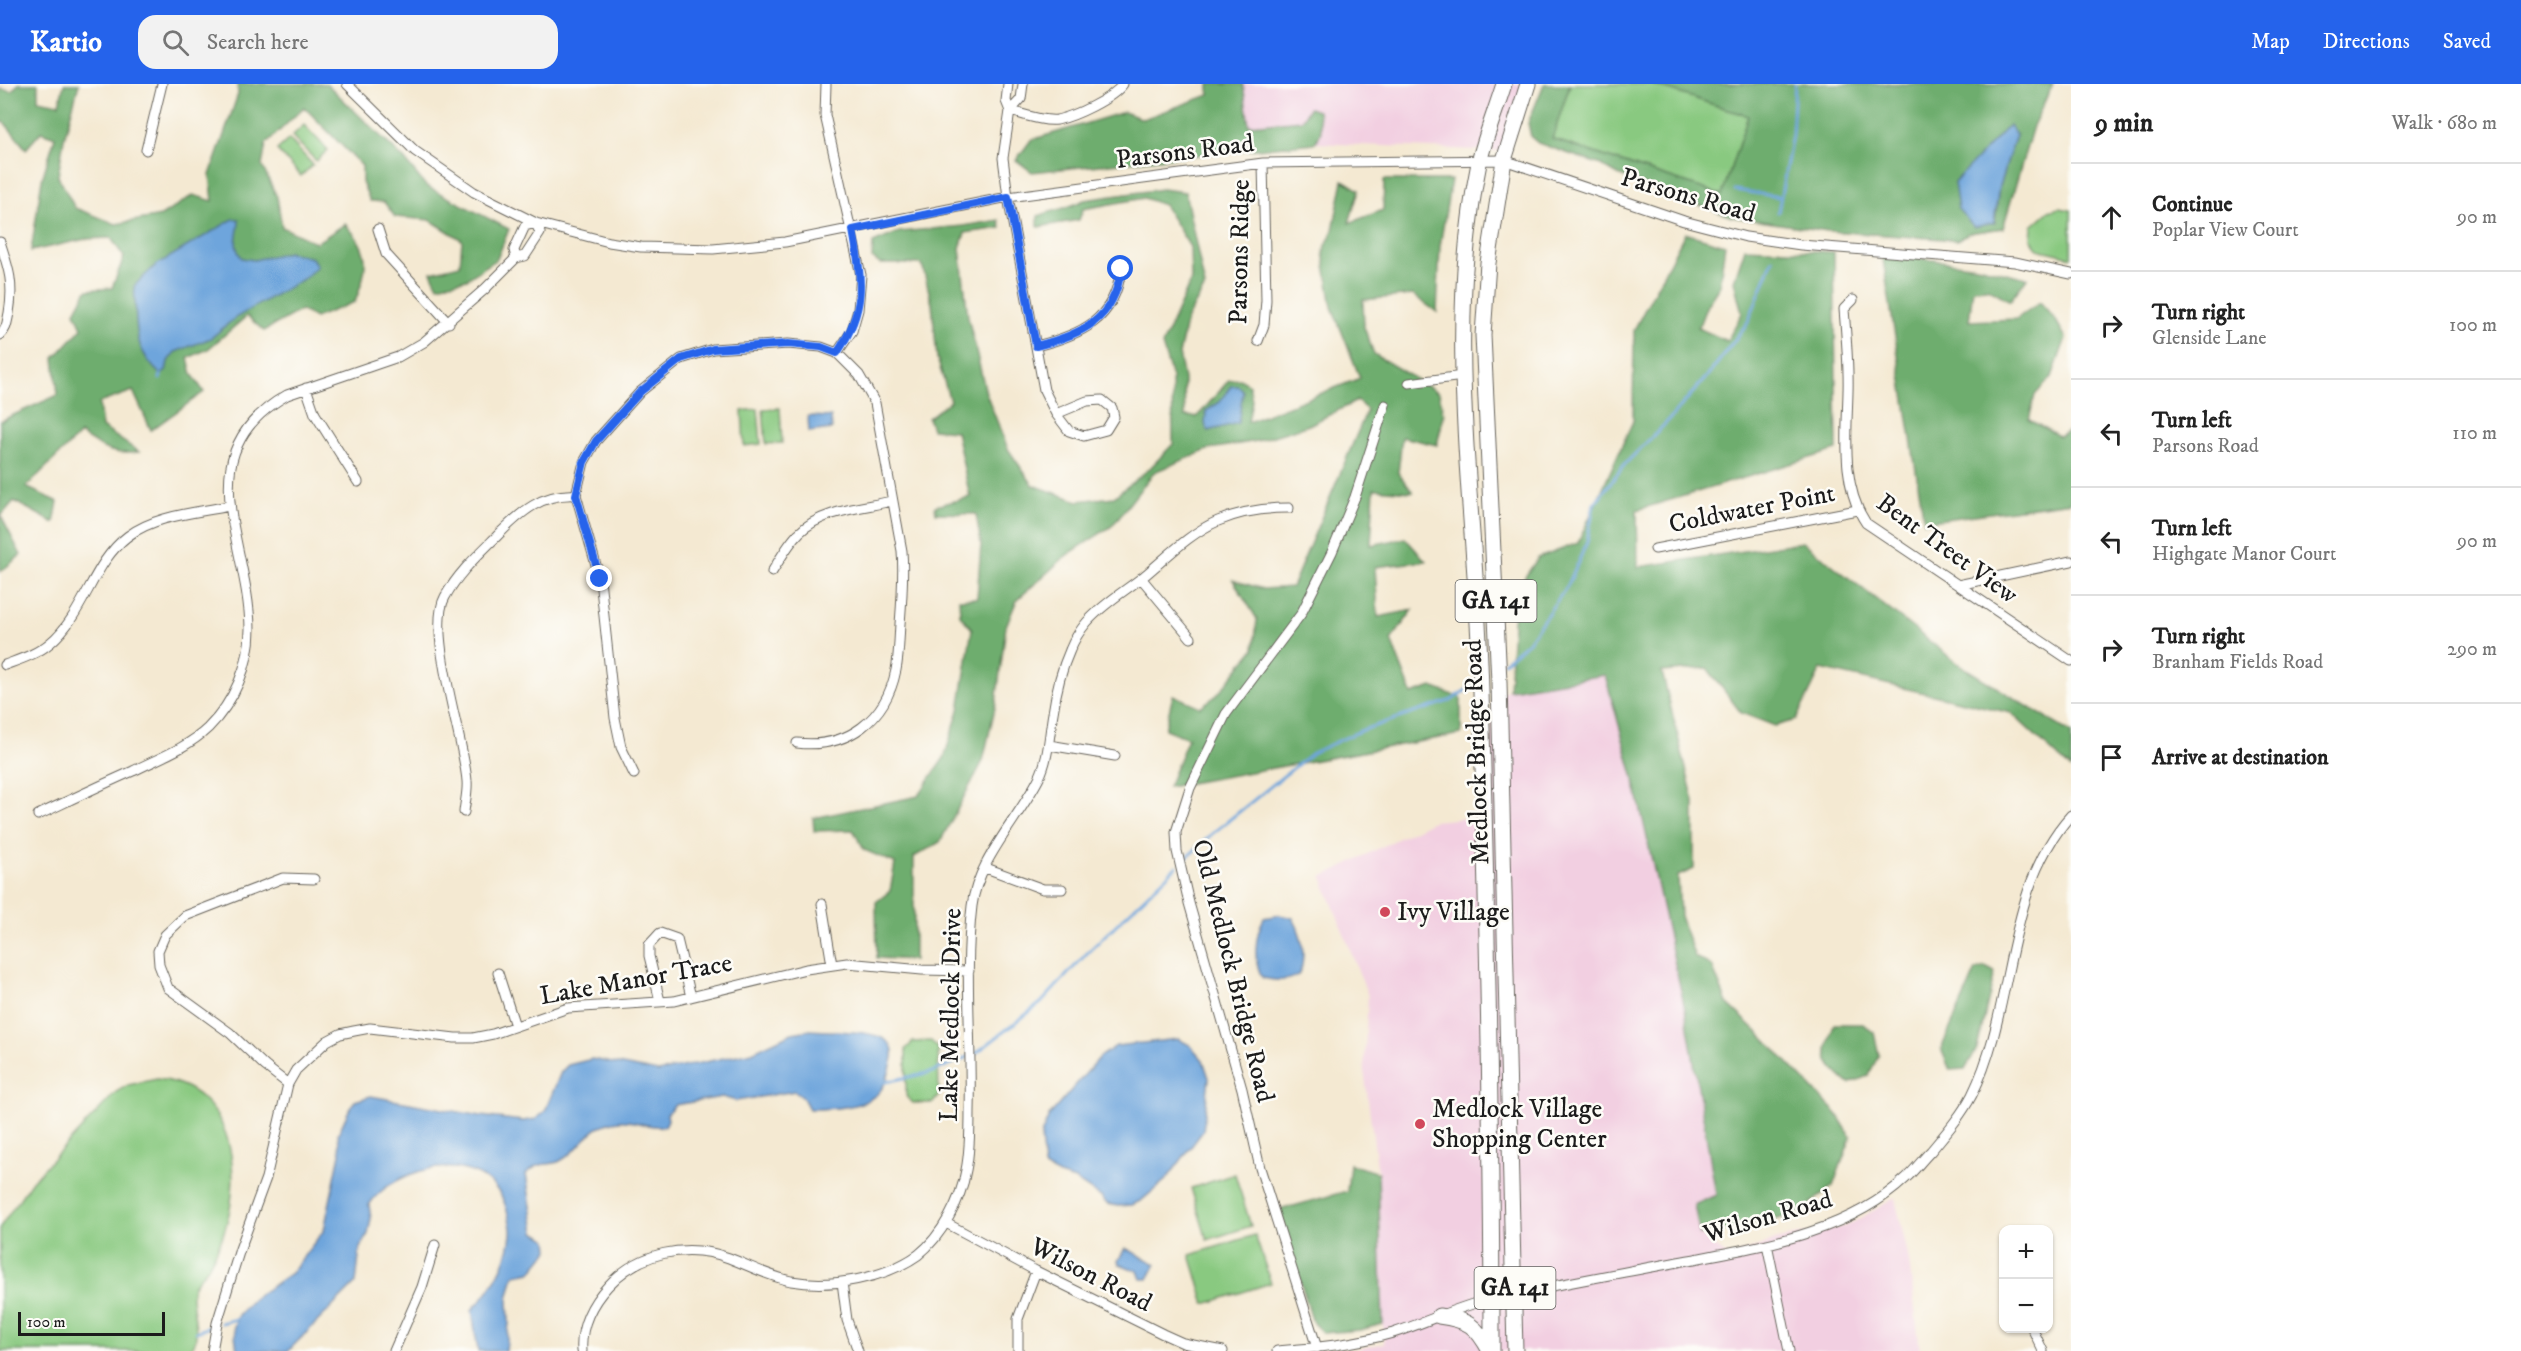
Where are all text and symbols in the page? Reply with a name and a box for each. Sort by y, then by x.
search box [138,15,558,69]
text: Kartio [30,25,102,60]
icon: search [159,26,192,59]
text: Search here [207,29,309,56]
text: Map [2251,29,2290,55]
text: Directions [2323,29,2410,55]
text: Saved [2443,29,2491,55]
text: 9 min [2095,107,2153,140]
text: Walk · 680 m [2392,111,2497,136]
street label: Parsons Road [1114,127,1256,177]
street label: Parsons Road [1617,161,1759,231]
street label: Parsons Ridge [1222,179,1258,325]
text: Continue [2152,191,2233,218]
icon: ahead [2095,201,2128,234]
text: 90 m [2457,205,2497,230]
text: Poplar View Court [2152,218,2299,243]
route start [1107,255,1133,281]
text: Turn right [2152,299,2245,326]
icon: right [2095,309,2128,342]
text: 100 m [2449,313,2497,338]
text: Glenside Lane [2152,326,2267,351]
text: Turn left [2152,407,2232,434]
icon: left [2095,417,2128,450]
text: 110 m [2452,421,2497,446]
text: Parsons Road [2152,434,2259,459]
street label: Coldwater Point [1666,477,1838,541]
street label: Bent Treet View [1870,487,2025,612]
text: Turn left [2152,515,2232,542]
icon: left [2095,525,2128,558]
text: 90 m [2457,529,2497,554]
text: Highgate Manor Court [2152,542,2336,567]
route end [586,565,612,591]
road number: GA 141 [1456,580,1537,622]
text: Turn right [2152,623,2245,650]
icon: right [2095,633,2128,666]
text: 290 m [2447,637,2497,662]
street label: Medlock Bridge Road [1457,639,1497,865]
text: Branham Fields Road [2152,650,2323,675]
icon: arrive [2095,741,2128,774]
text: Arrive at destination [2152,744,2329,771]
street label: Old Medlock Bridge Road [1184,836,1282,1106]
place label: Ivy Village [1397,896,1510,929]
marker: Ivy Village [1378,905,1392,919]
street label: Lake Medlock Drive [933,908,969,1122]
street label: Lake Manor Trace [537,947,735,1013]
place label: Medlock Village Shopping Center [1432,1093,1607,1156]
marker: Medlock Village Shopping Center [1413,1117,1427,1131]
street label: Wilson Road [1699,1183,1836,1251]
map controls [1999,1225,2053,1333]
button: + [1999,1225,2053,1279]
street label: Wilson Road [1024,1230,1158,1320]
road number: GA 141 [1474,1267,1556,1309]
button: − [1999,1279,2053,1333]
scale bar [18,1309,165,1336]
text: 100 m [27,1312,66,1332]

